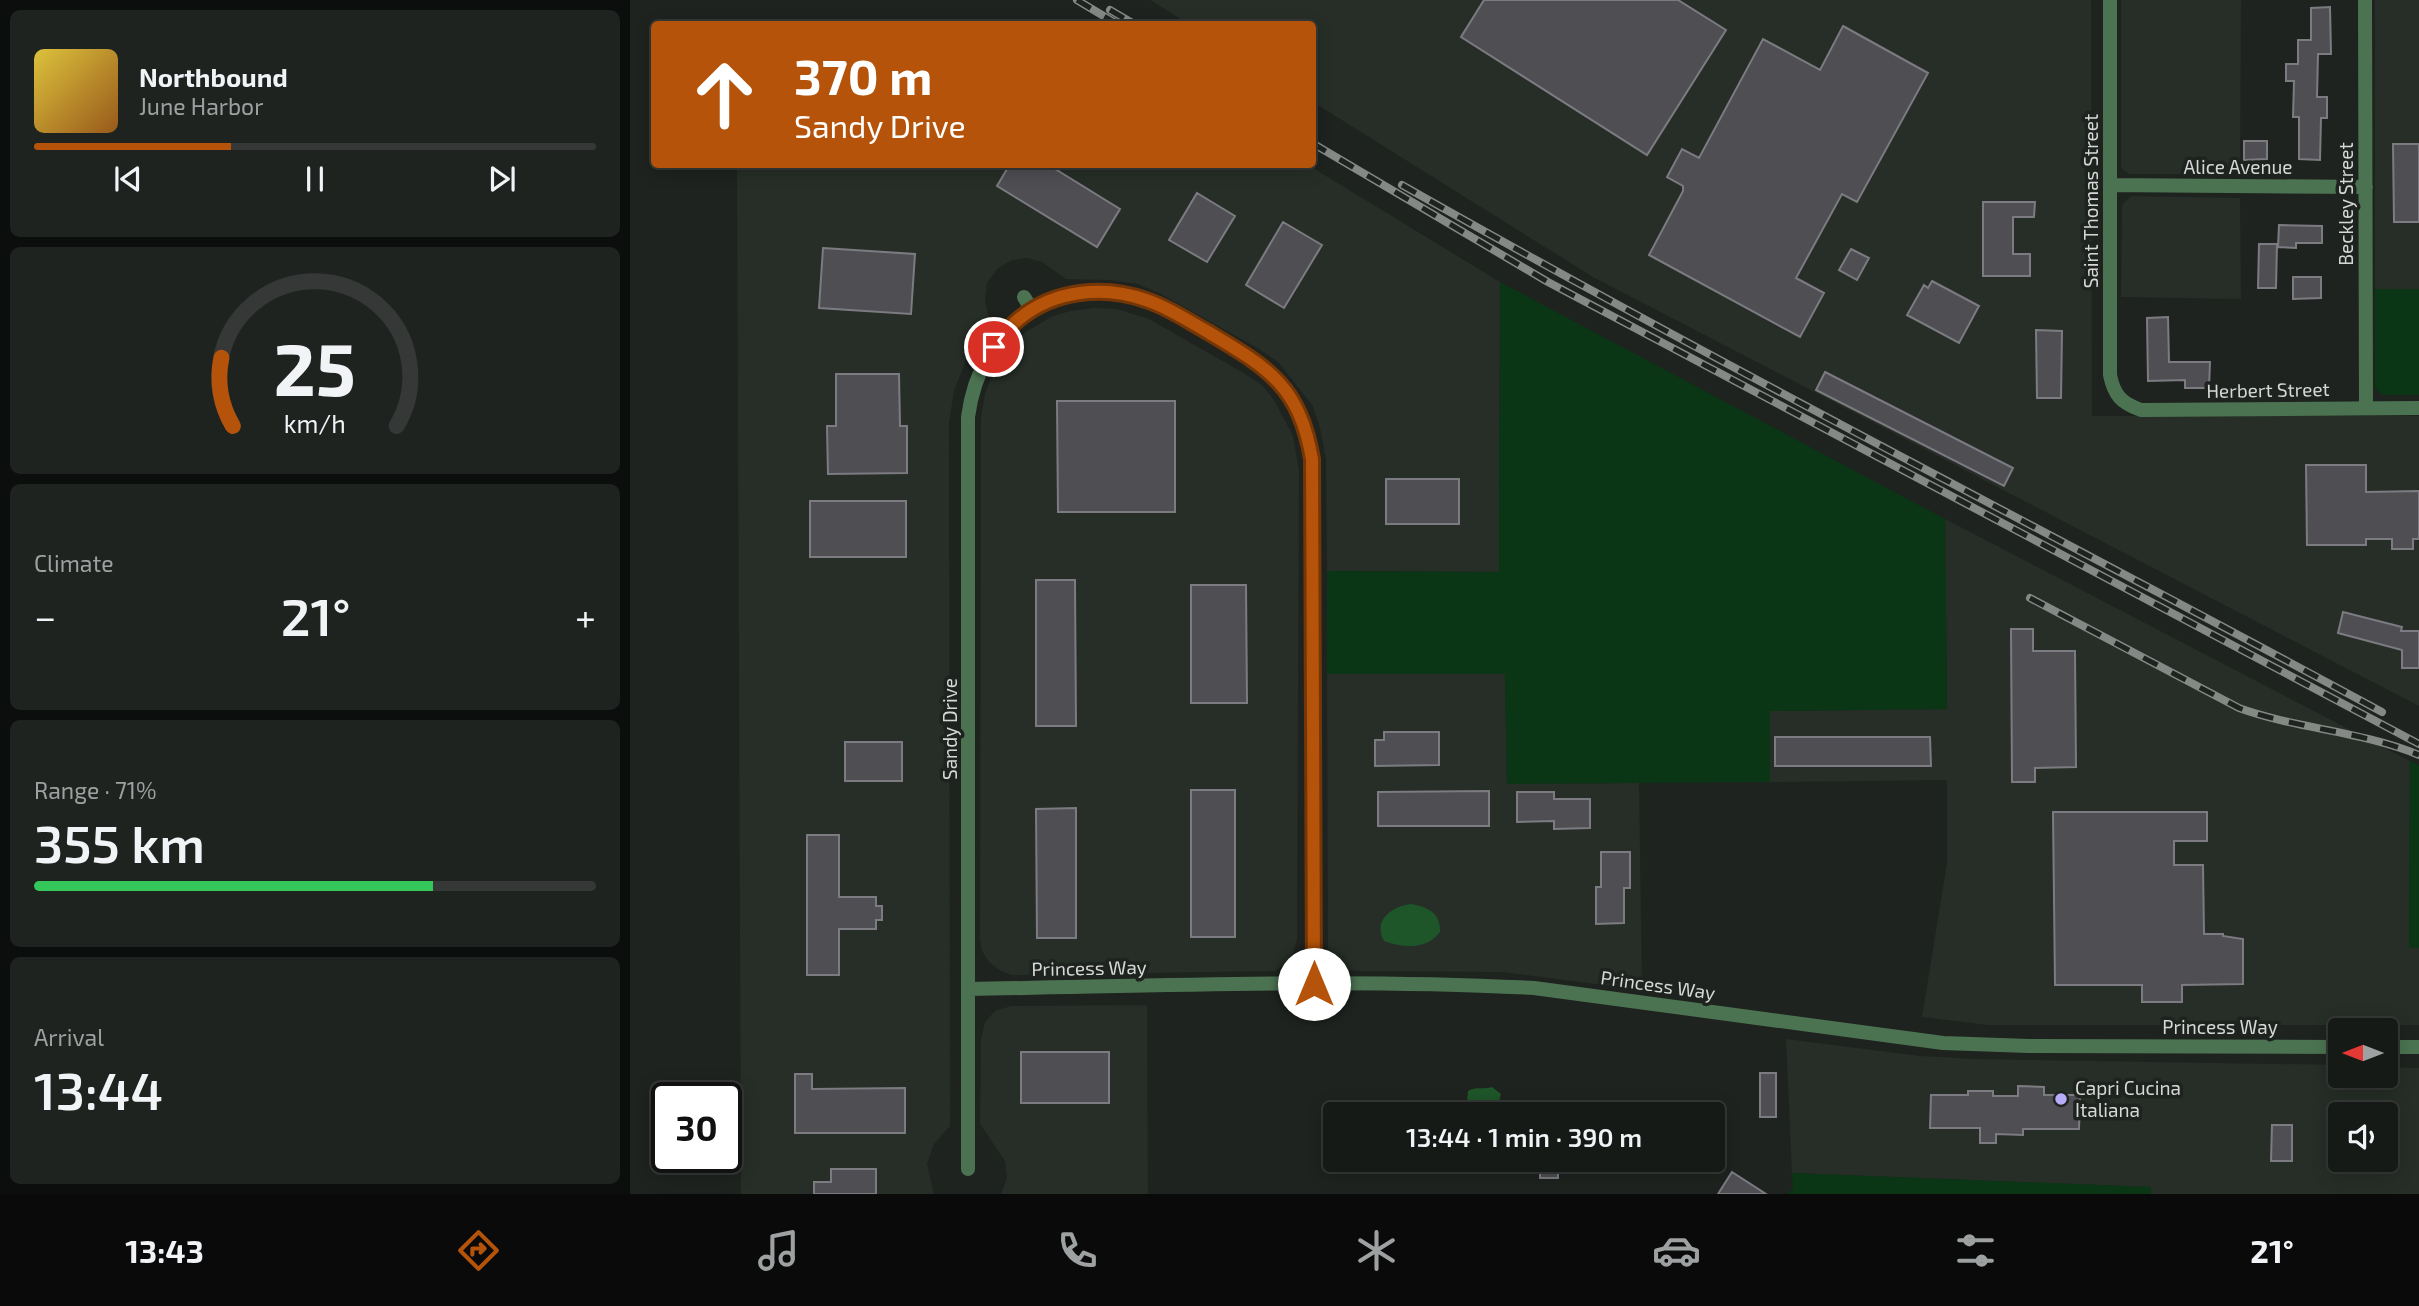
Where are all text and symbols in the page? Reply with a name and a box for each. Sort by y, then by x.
text: 370 m [794,46,932,105]
icon: ahead [679,49,770,140]
text: Northbound [139,61,288,92]
text: June Harbor [139,92,263,120]
text: Sandy Drive [794,106,966,144]
street label: Saint Thomas Street [2079,114,2102,288]
street label: Beckley Street [2334,142,2357,266]
street label: Alice Avenue [2184,155,2292,178]
icon: previous [109,160,147,198]
icon: pause [296,160,334,198]
icon: next [483,160,521,198]
pin [964,317,1024,377]
text: 25 [274,324,356,412]
icon: arrive [975,328,1013,366]
street label: Herbert Street [2206,377,2330,402]
text: km/h [284,408,346,438]
text: Climate [34,549,114,577]
text: 21° [281,584,351,646]
text: − [34,593,56,639]
text: + [575,593,596,639]
street label: Sandy Drive [938,678,961,780]
text: Range · 71% [34,776,156,804]
text: 355 km [34,811,205,873]
position arrow [1277,947,1351,1021]
street label: Princess Way [1031,955,1147,980]
street label: Princess Way [1599,965,1717,1004]
street label: Princess Way [2162,1015,2278,1038]
north arrow [2328,1018,2398,1088]
map controls [2328,1018,2398,1172]
text: Arrival [34,1023,104,1051]
text: 13:44 [34,1058,163,1120]
place label: Capri Cucina Italiana [2075,1076,2181,1121]
speed limit sign: 30 [651,1082,742,1173]
marker: Capri Cucina Italiana [2053,1091,2069,1107]
button: sound [2328,1102,2398,1172]
text: 13:44 · 1 min · 390 m [1406,1121,1642,1152]
icon: directions [454,1226,503,1275]
icon: music [754,1226,803,1275]
icon: phone [1053,1226,1102,1275]
icon: climate [1352,1226,1401,1275]
icon: car [1652,1226,1701,1275]
icon: filters [1951,1226,2000,1275]
text: 13:43 [125,1231,204,1269]
text: 21° [2250,1231,2294,1269]

